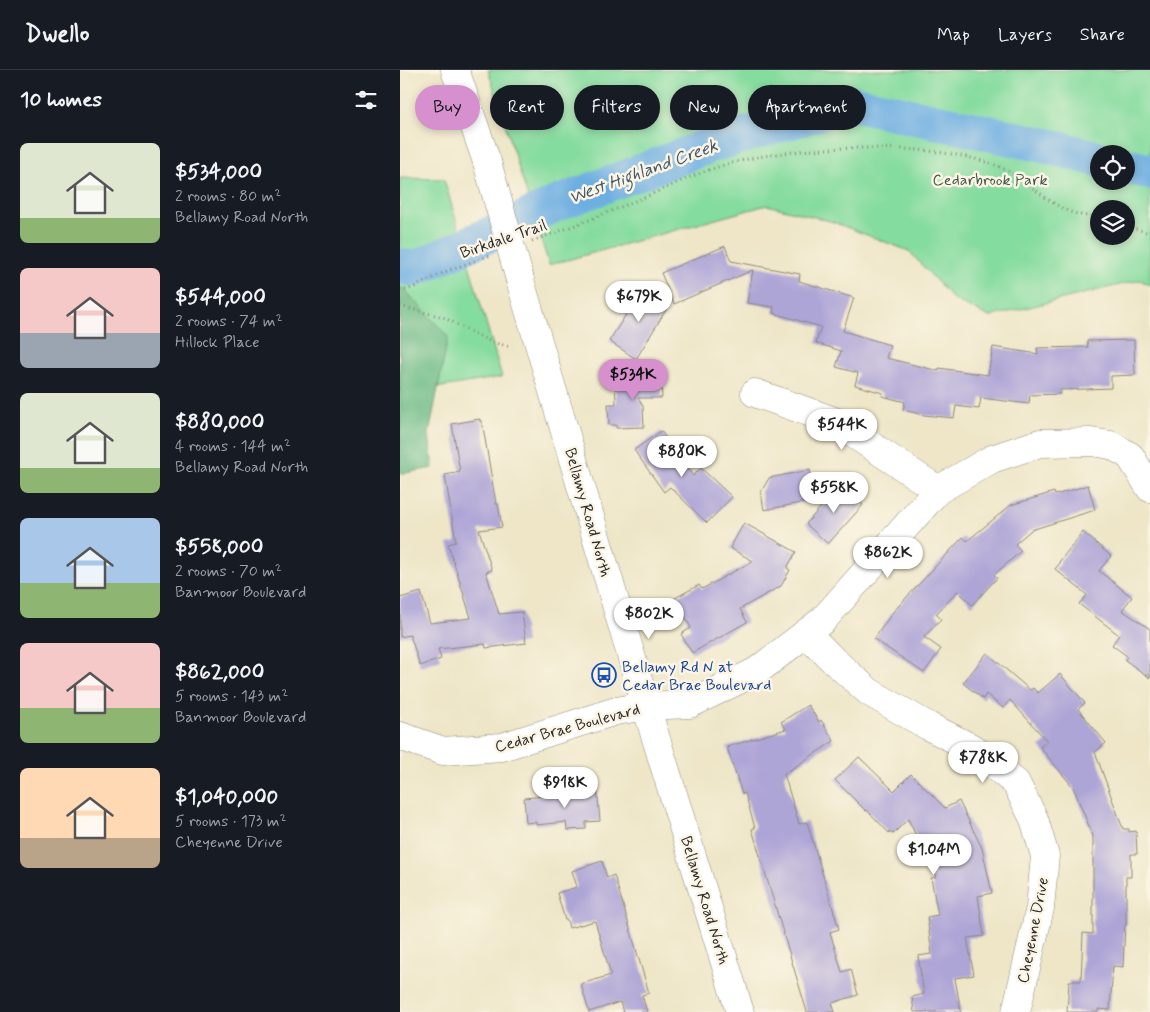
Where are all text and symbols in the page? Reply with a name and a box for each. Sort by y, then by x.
text: Dwello [25,19,90,50]
text: Map [937,23,970,47]
text: Layers [998,23,1052,47]
text: Share [1080,23,1125,47]
chip: Buy [415,85,480,130]
chip: Rent [490,85,564,130]
chip: Filters [574,85,660,130]
chip: New [670,85,738,130]
chip: Apartment [748,85,866,130]
text: 10 homes [20,86,102,114]
icon: filters [352,86,380,114]
water label: West Highland Creek [566,134,722,212]
map controls [1090,145,1135,245]
button: locate [1090,145,1135,190]
text: $534,000 [175,158,262,186]
icon: home [60,163,120,223]
park label: Cedarbrook Park [932,170,1048,191]
text: 2 rooms · 80 m² [175,186,281,207]
button: layers [1090,200,1135,245]
text: Bellamy Road North [175,207,308,228]
street label: Birkdale Trail [457,215,550,264]
pin: $679K [604,280,674,323]
text: $544,000 [175,283,266,311]
text: $679K [616,286,662,307]
icon: home [60,288,120,348]
text: 2 rooms · 74 m² [175,311,283,332]
text: Hillock Place [175,332,259,353]
pin: $534K [598,358,668,401]
text: $534K [610,364,656,385]
text: $880,000 [175,408,264,436]
pin: $544K [807,408,877,451]
icon: home [60,413,120,473]
text: $544K [817,414,867,435]
text: 4 rooms · 144 m² [175,436,291,457]
pin: $880K [647,436,717,478]
text: $880K [658,441,706,462]
street label: Bellamy Road North [559,446,616,579]
text: Bellamy Road North [175,457,308,478]
pin: $558K [799,472,869,514]
text: $558K [810,477,858,498]
text: $558,000 [175,533,263,561]
pin: $862K [853,536,923,579]
icon: home [60,538,120,598]
text: $862K [864,542,912,563]
text: 2 rooms · 70 m² [175,561,282,582]
text: Banmoor Boulevard [175,582,306,603]
pin: $802K [614,598,684,640]
text: $802K [625,603,673,624]
place label: Bellamy Rd N at Cedar Brae Boulevard [622,657,771,696]
text: $862,000 [175,658,264,686]
bus stop icon: Bellamy Rd N at Cedar Brae Boulevard [591,662,617,688]
icon: home [60,663,120,723]
text: 5 rooms · 143 m² [175,686,288,707]
street label: Cedar Brae Boulevard [493,699,642,758]
text: Banmoor Boulevard [175,707,306,728]
pin: $788K [948,742,1018,784]
text: $788K [959,747,1007,768]
pin: $918K [530,766,600,809]
text: $918K [543,772,587,793]
text: $1,040,000 [175,783,278,811]
icon: home [60,788,120,848]
text: 5 rooms · 173 m² [175,811,287,832]
text: Cheyenne Drive [175,832,283,853]
street label: Bellamy Road North [675,834,734,967]
pin: $1.04M [893,834,975,876]
text: $1.04M [908,839,960,860]
street label: Cheyenne Drive [1013,875,1054,985]

